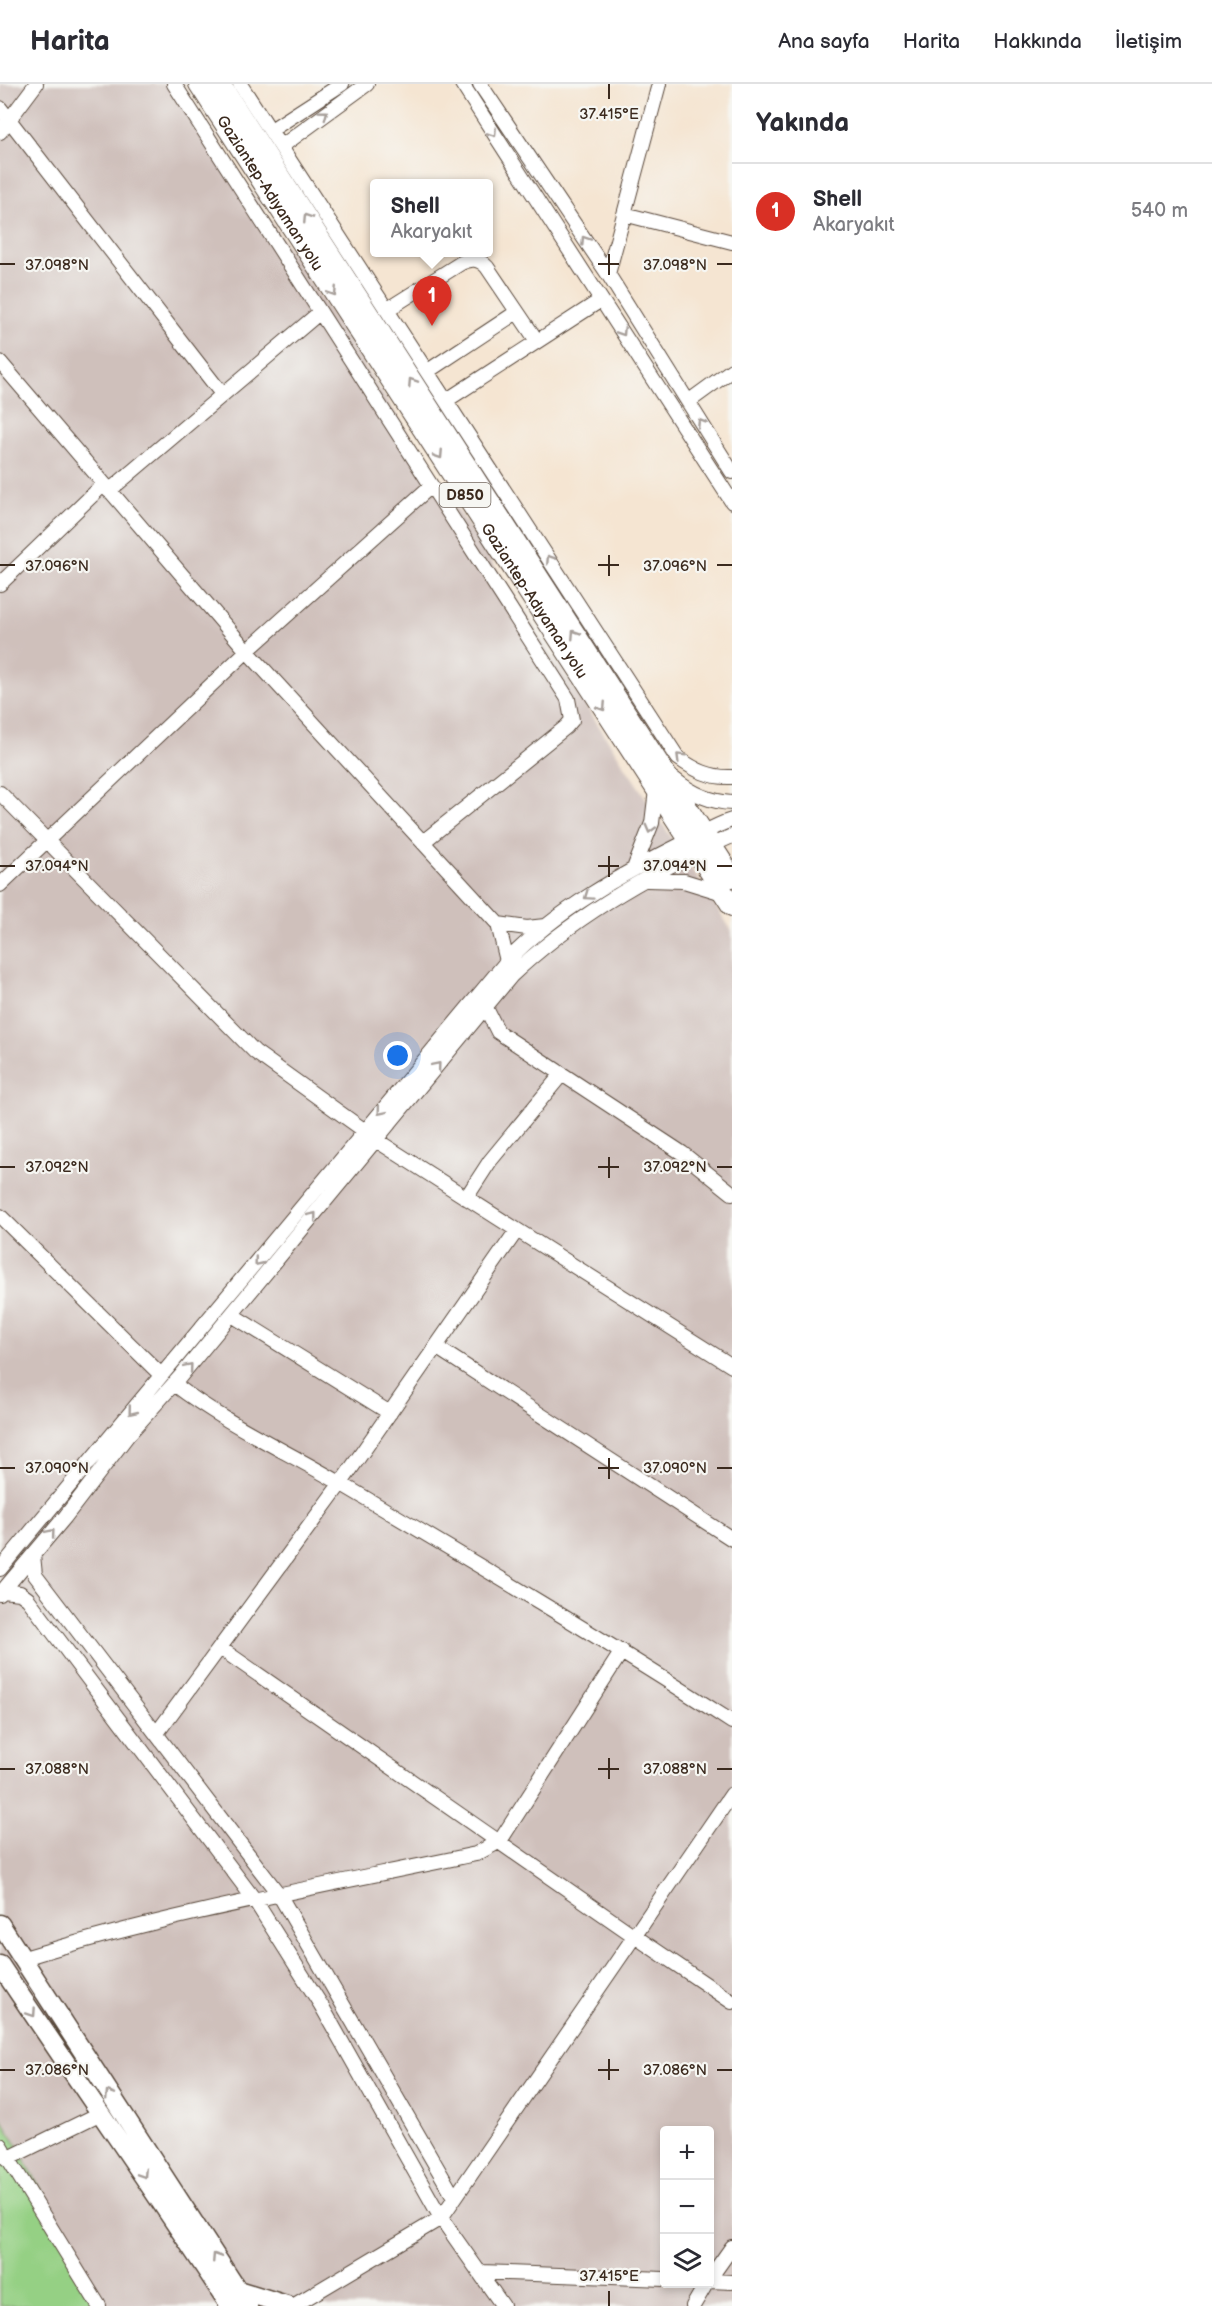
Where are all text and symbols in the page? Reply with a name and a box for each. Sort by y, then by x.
text: Harita [30,25,110,58]
text: Ana sayfa [778,29,870,54]
text: Harita [903,29,960,54]
text: Hakkında [993,29,1082,54]
text: İletişim [1115,29,1182,54]
text: 37.415°E [579,105,639,124]
text: Yakında [756,108,849,139]
one-way arrow [317,111,328,122]
street label: Gaziantep-Adıyaman yolu [212,112,327,274]
one-way arrow [486,127,498,137]
popup [370,179,493,257]
text: Shell [813,186,862,213]
text: Shell [391,193,440,220]
text: 1 [771,199,780,223]
text: 540 m [1131,199,1188,223]
text: Akaryakıt [813,213,895,237]
one-way arrow [303,214,314,225]
text: Akaryakıt [391,220,472,244]
one-way arrow [581,236,592,247]
text: 37.098°N [25,256,89,275]
text: 37.098°N [643,256,707,275]
pin: 1 [412,276,452,326]
one-way arrow [326,285,337,296]
one-way arrow [615,325,626,336]
one-way arrow [408,378,420,388]
one-way arrow [697,419,708,430]
one-way arrow [432,449,443,460]
road number: D850 [440,483,490,507]
street label: Gaziantep-Adıyaman yolu [477,520,591,682]
one-way arrow [545,555,557,565]
text: 37.096°N [25,557,89,576]
text: 37.096°N [643,557,707,576]
one-way arrow [571,630,582,641]
one-way arrow [595,701,607,711]
one-way arrow [676,753,687,763]
one-way arrow [645,823,657,834]
text: 37.094°N [25,857,89,876]
text: 37.094°N [643,857,707,876]
one-way arrow [584,889,595,900]
your location [383,1041,412,1070]
one-way arrow [430,1062,441,1073]
one-way arrow [378,1104,389,1115]
text: 37.092°N [25,1158,89,1177]
text: 37.092°N [643,1158,707,1177]
one-way arrow [306,1212,317,1223]
one-way arrow [254,1255,265,1266]
one-way arrow [182,1363,193,1374]
one-way arrow [128,1404,139,1415]
text: 37.090°N [25,1459,89,1478]
text: 37.090°N [643,1459,707,1478]
one-way arrow [44,1529,55,1540]
text: 37.088°N [25,1760,89,1779]
text: 37.088°N [643,1760,707,1779]
one-way arrow [25,2007,36,2018]
text: 37.086°N [25,2061,89,2080]
text: 37.086°N [643,2061,707,2080]
one-way arrow [105,2090,116,2101]
map controls [660,2126,714,2288]
button: + [660,2126,714,2180]
one-way arrow [136,2167,147,2178]
button: − [660,2180,714,2234]
button: layers [660,2234,714,2288]
one-way arrow [212,2253,223,2264]
text: 37.415°E [579,2267,639,2286]

